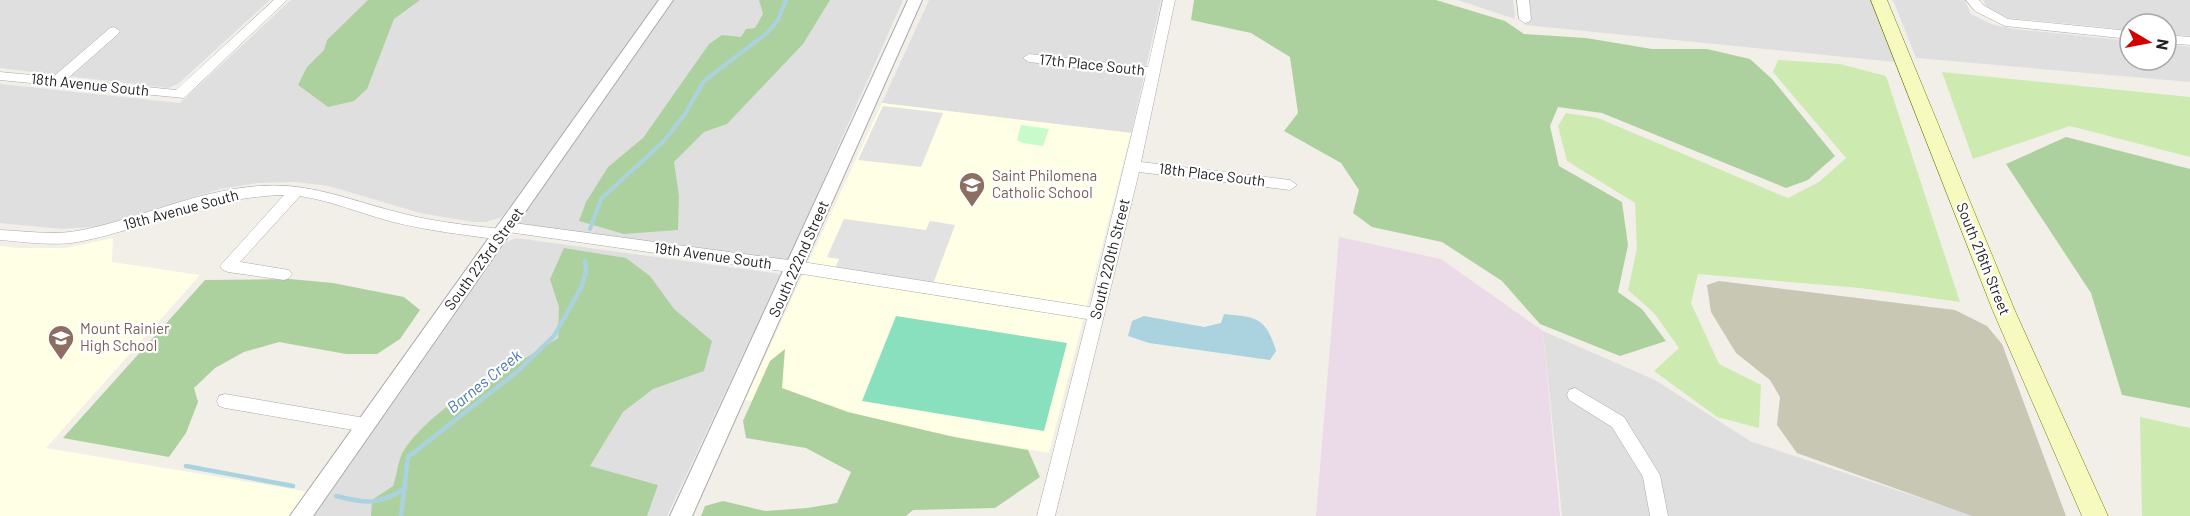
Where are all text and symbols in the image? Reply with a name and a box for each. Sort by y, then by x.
north arrow [2118,12,2178,72]
text: N [2153,38,2174,52]
street label: 17th Place South [1038,50,1146,79]
street label: 18th Avenue South [30,69,150,99]
street label: 18th Place South [1158,159,1266,189]
place label: Saint Philomena Catholic School [992,166,1097,201]
school or university icon: Saint Philomena Catholic School [957,170,987,208]
street label: 19th Avenue South [121,185,240,233]
street label: South 222nd Street [764,197,832,320]
street label: South 220th Street [1085,197,1133,321]
street label: South 216th Street [1953,200,2015,318]
street label: South 223rd Street [440,203,527,313]
street label: 19th Avenue South [653,238,773,272]
place label: Mount Rainier High School [80,319,170,354]
school or university icon: Mount Rainier High School [46,323,76,361]
water label: Barnes Creek [443,345,525,416]

